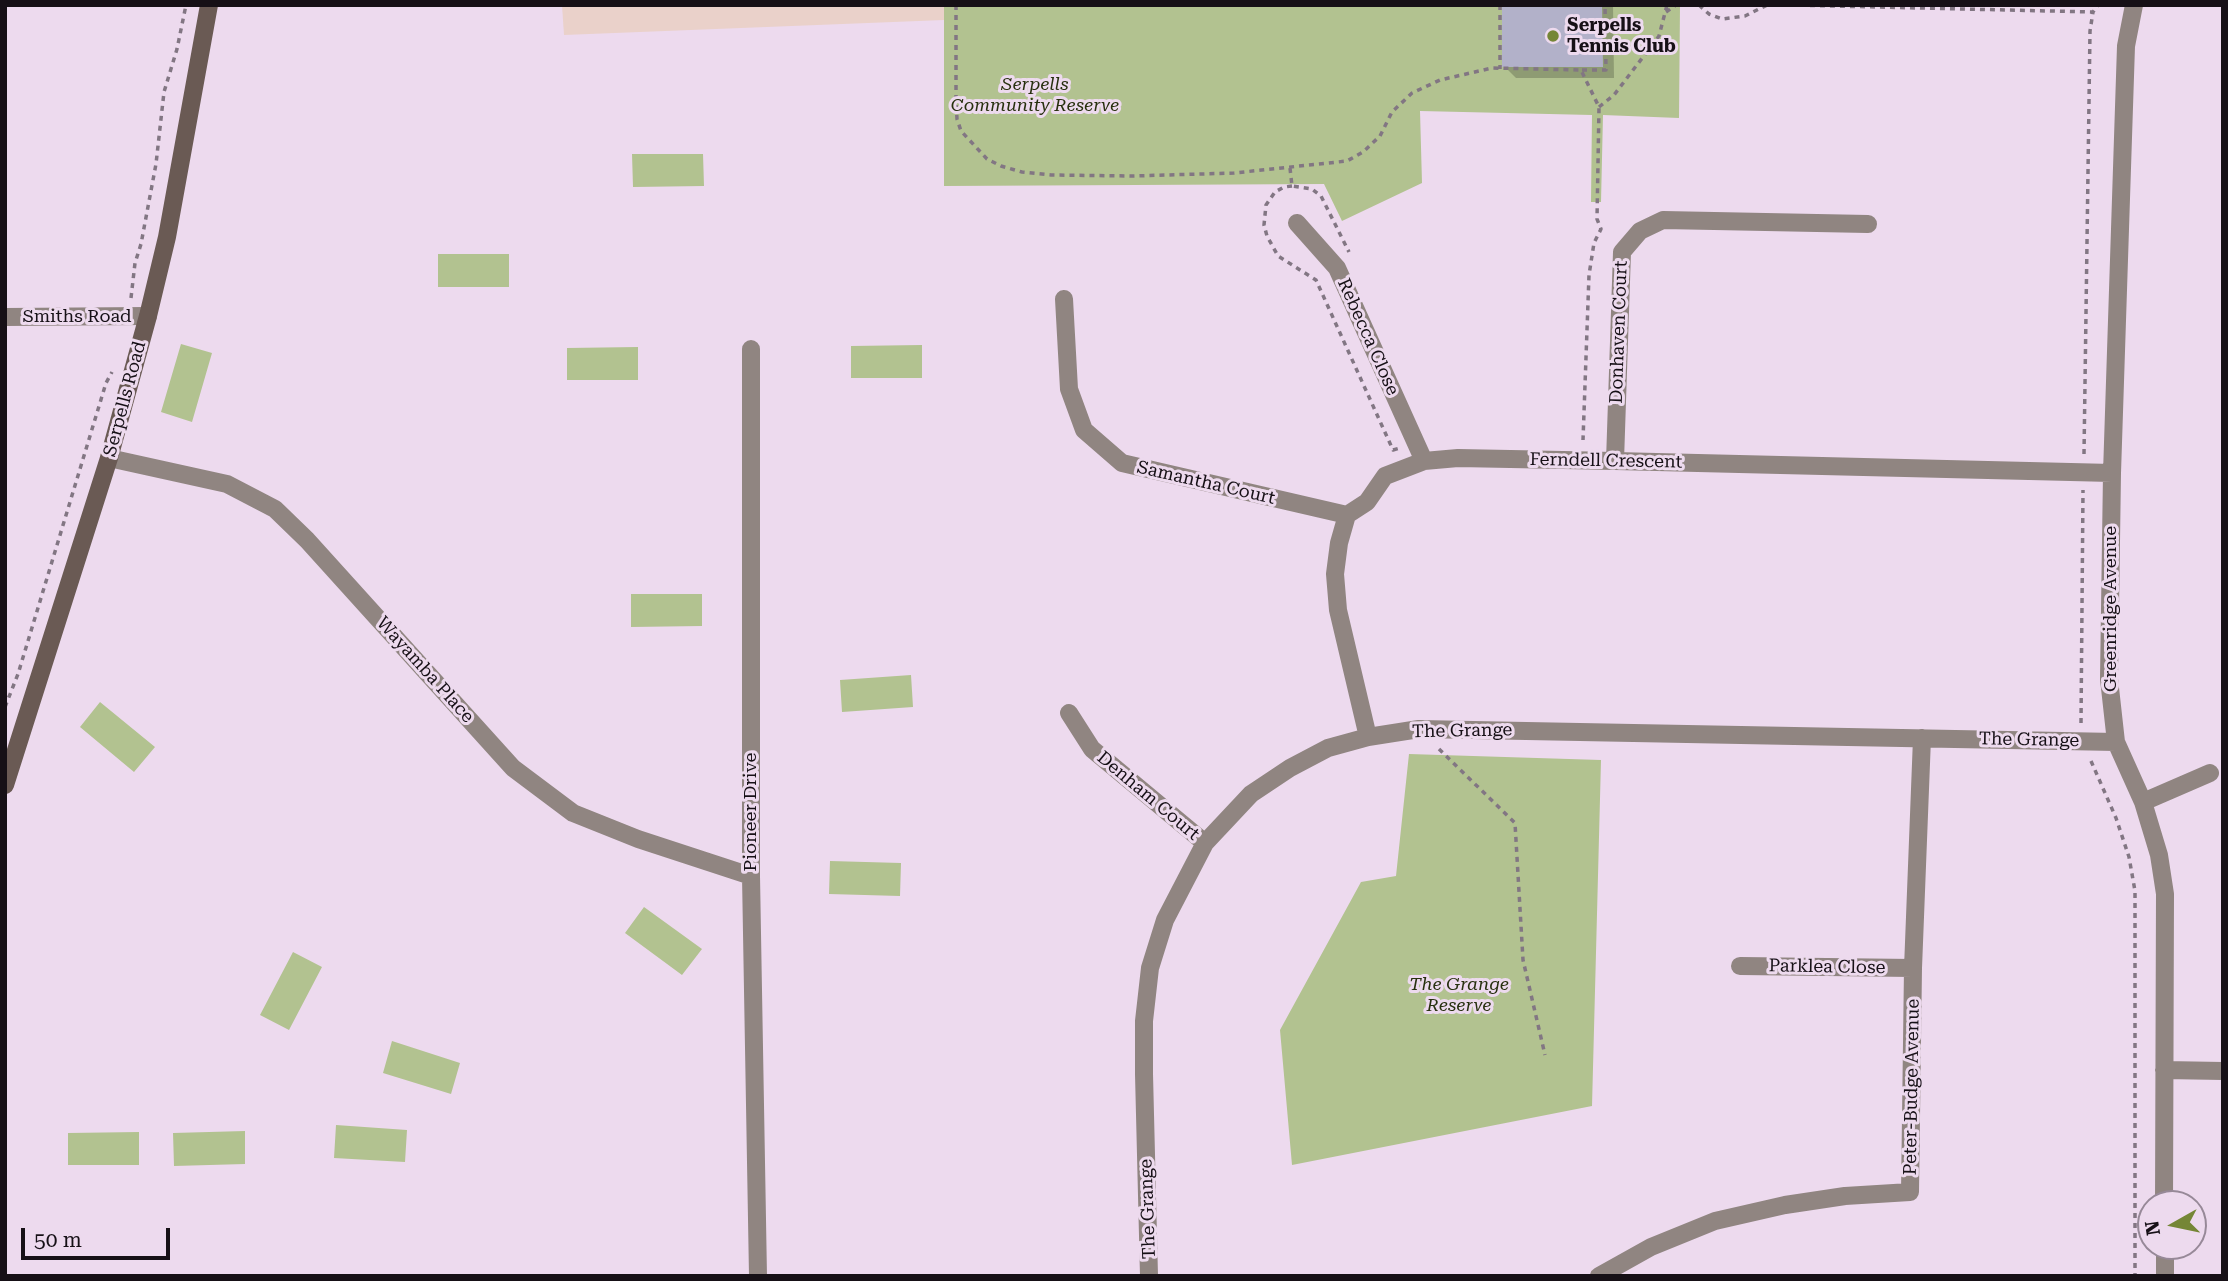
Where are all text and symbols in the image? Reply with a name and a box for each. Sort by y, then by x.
place label: Serpells Tennis Club [1567,15,1676,58]
marker: Serpells Tennis Club [1545,28,1561,44]
park label: Serpells Community Reserve [951,74,1119,116]
street label: Donhaven Court [1606,260,1632,404]
street label: Rebecca Close [1333,275,1403,399]
street label: Smiths Road [22,306,132,328]
street label: Serpells Road [99,339,151,459]
street label: Ferndell Crescent [1530,449,1682,473]
street label: Samantha Court [1135,457,1277,509]
street label: Greenridge Avenue [2100,526,2122,692]
street label: Wayamba Place [372,613,478,727]
street label: The Grange [1412,719,1512,743]
street label: The Grange [1979,728,2079,752]
street label: Denham Court [1092,747,1204,845]
street label: Pioneer Drive [740,753,762,871]
street label: Parklea Close [1768,955,1886,979]
park label: The Grange Reserve [1409,974,1509,1016]
street label: Peter-Budge Avenue [1900,999,1924,1175]
street label: The Grange [1135,1158,1161,1260]
north arrow [2137,1190,2207,1260]
scale bar [24,1214,173,1258]
text: N [2140,1219,2165,1237]
text: 50 m [34,1228,82,1252]

